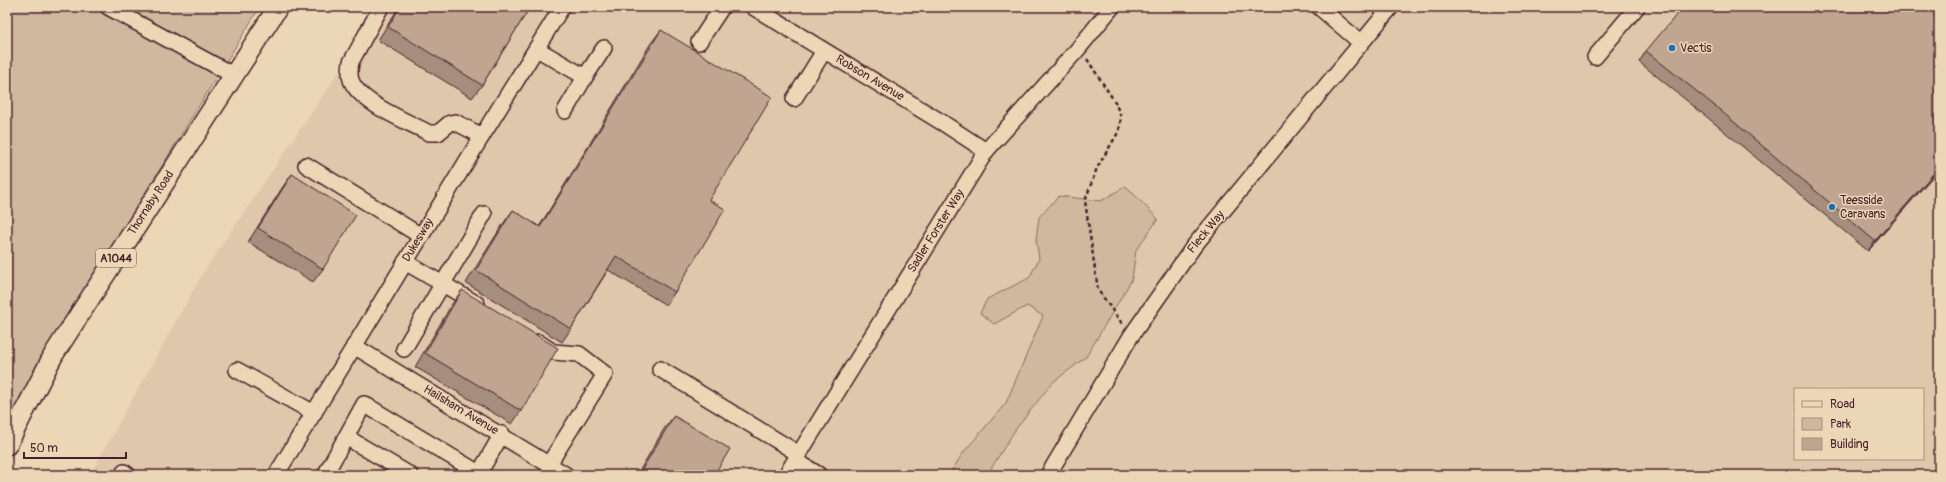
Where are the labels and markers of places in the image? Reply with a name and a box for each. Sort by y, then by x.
place label: Vectis [1680,41,1712,56]
marker: Vectis [1667,43,1677,53]
place label: Teesside Caravans [1840,193,1886,222]
marker: Teesside Caravans [1827,202,1837,212]

